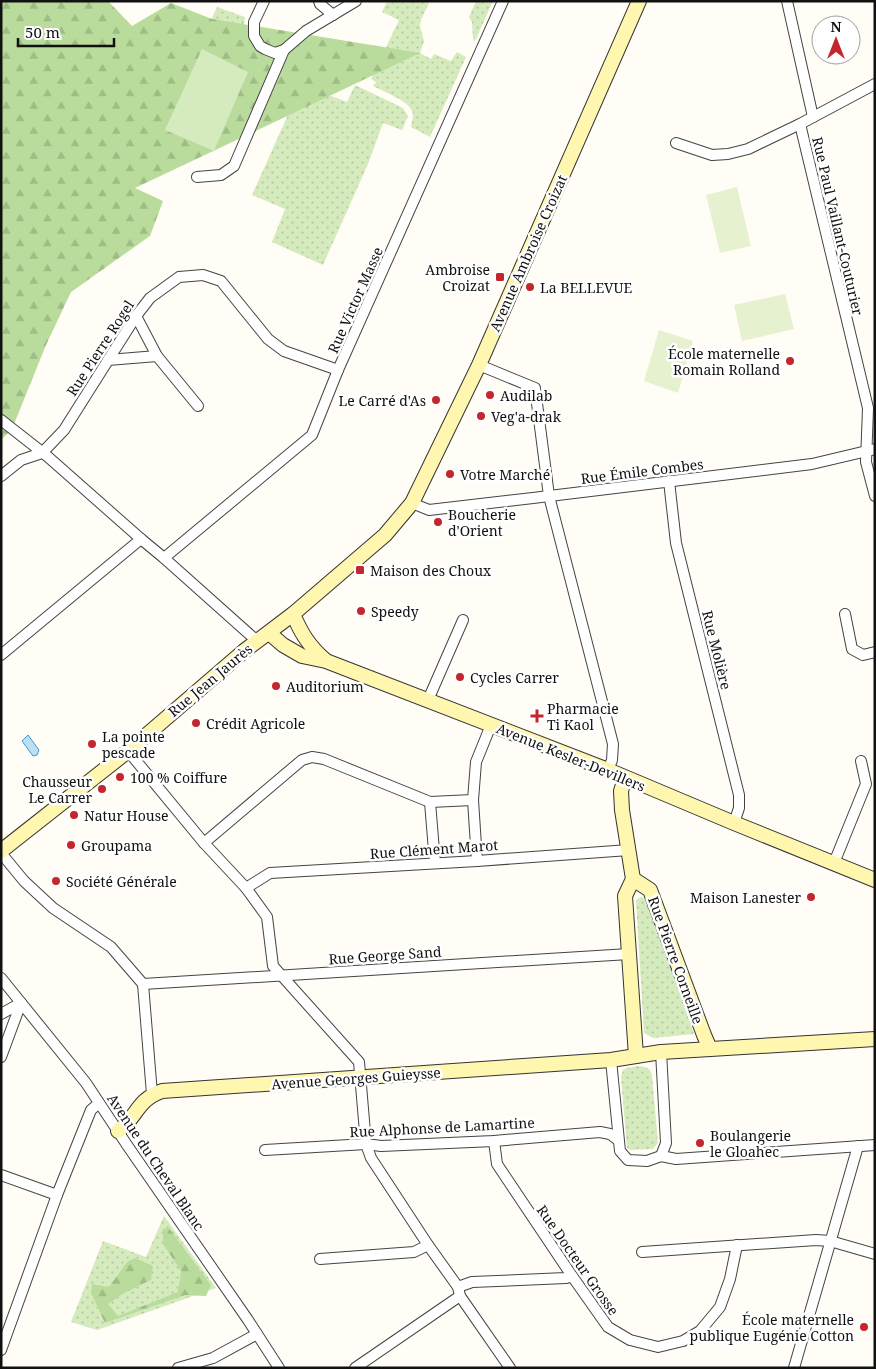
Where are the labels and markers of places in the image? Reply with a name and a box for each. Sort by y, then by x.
place label: Ambroise Croizat [425,260,490,295]
marker: Ambroise Croizat [494,271,506,283]
place label: La BELLEVUE [540,278,632,297]
marker: La BELLEVUE [524,281,536,293]
place label: École maternelle Romain Rolland [668,344,780,379]
marker: École maternelle Romain Rolland [784,355,796,367]
place label: Audilab [500,386,552,405]
marker: Audilab [484,389,496,401]
place label: Le Carré d'As [339,391,426,410]
marker: Le Carré d'As [430,394,442,406]
place label: Veg'a-drak [491,407,562,426]
marker: Veg'a-drak [475,410,487,422]
place label: Votre Marché [460,465,550,484]
marker: Votre Marché [444,468,456,480]
place label: Boucherie d'Orient [448,505,516,540]
marker: Boucherie d'Orient [432,516,444,528]
place label: Maison des Choux [370,561,492,580]
marker: Maison des Choux [354,564,366,576]
place label: Speedy [371,602,419,621]
marker: Speedy [355,605,367,617]
place label: Cycles Carrer [470,668,559,687]
marker: Cycles Carrer [454,671,466,683]
place label: Auditorium [286,677,364,696]
marker: Auditorium [270,680,282,692]
place label: Pharmacie Ti Kaol [547,699,619,734]
marker: Pharmacie Ti Kaol [531,710,543,722]
place label: Crédit Agricole [206,714,305,733]
marker: Crédit Agricole [190,717,202,729]
place label: La pointe pescade [102,727,165,762]
marker: La pointe pescade [86,738,98,750]
place label: 100 % Coiffure [130,768,227,787]
marker: 100 % Coiffure [114,771,126,783]
place label: Chausseur Le Carrer [22,772,92,807]
marker: Chausseur Le Carrer [96,783,108,795]
place label: Natur House [84,806,169,825]
marker: Natur House [68,809,80,821]
place label: Groupama [81,836,152,855]
marker: Groupama [65,839,77,851]
place label: Société Générale [66,872,177,891]
marker: Société Générale [50,875,62,887]
place label: Maison Lanester [690,888,801,907]
marker: Maison Lanester [805,891,817,903]
place label: Boulangerie le Gloahec [710,1126,791,1161]
marker: Boulangerie le Gloahec [694,1137,706,1149]
place label: École maternelle publique Eugénie Cotton [690,1310,854,1345]
marker: École maternelle publique Eugénie Cotton [858,1321,870,1333]

